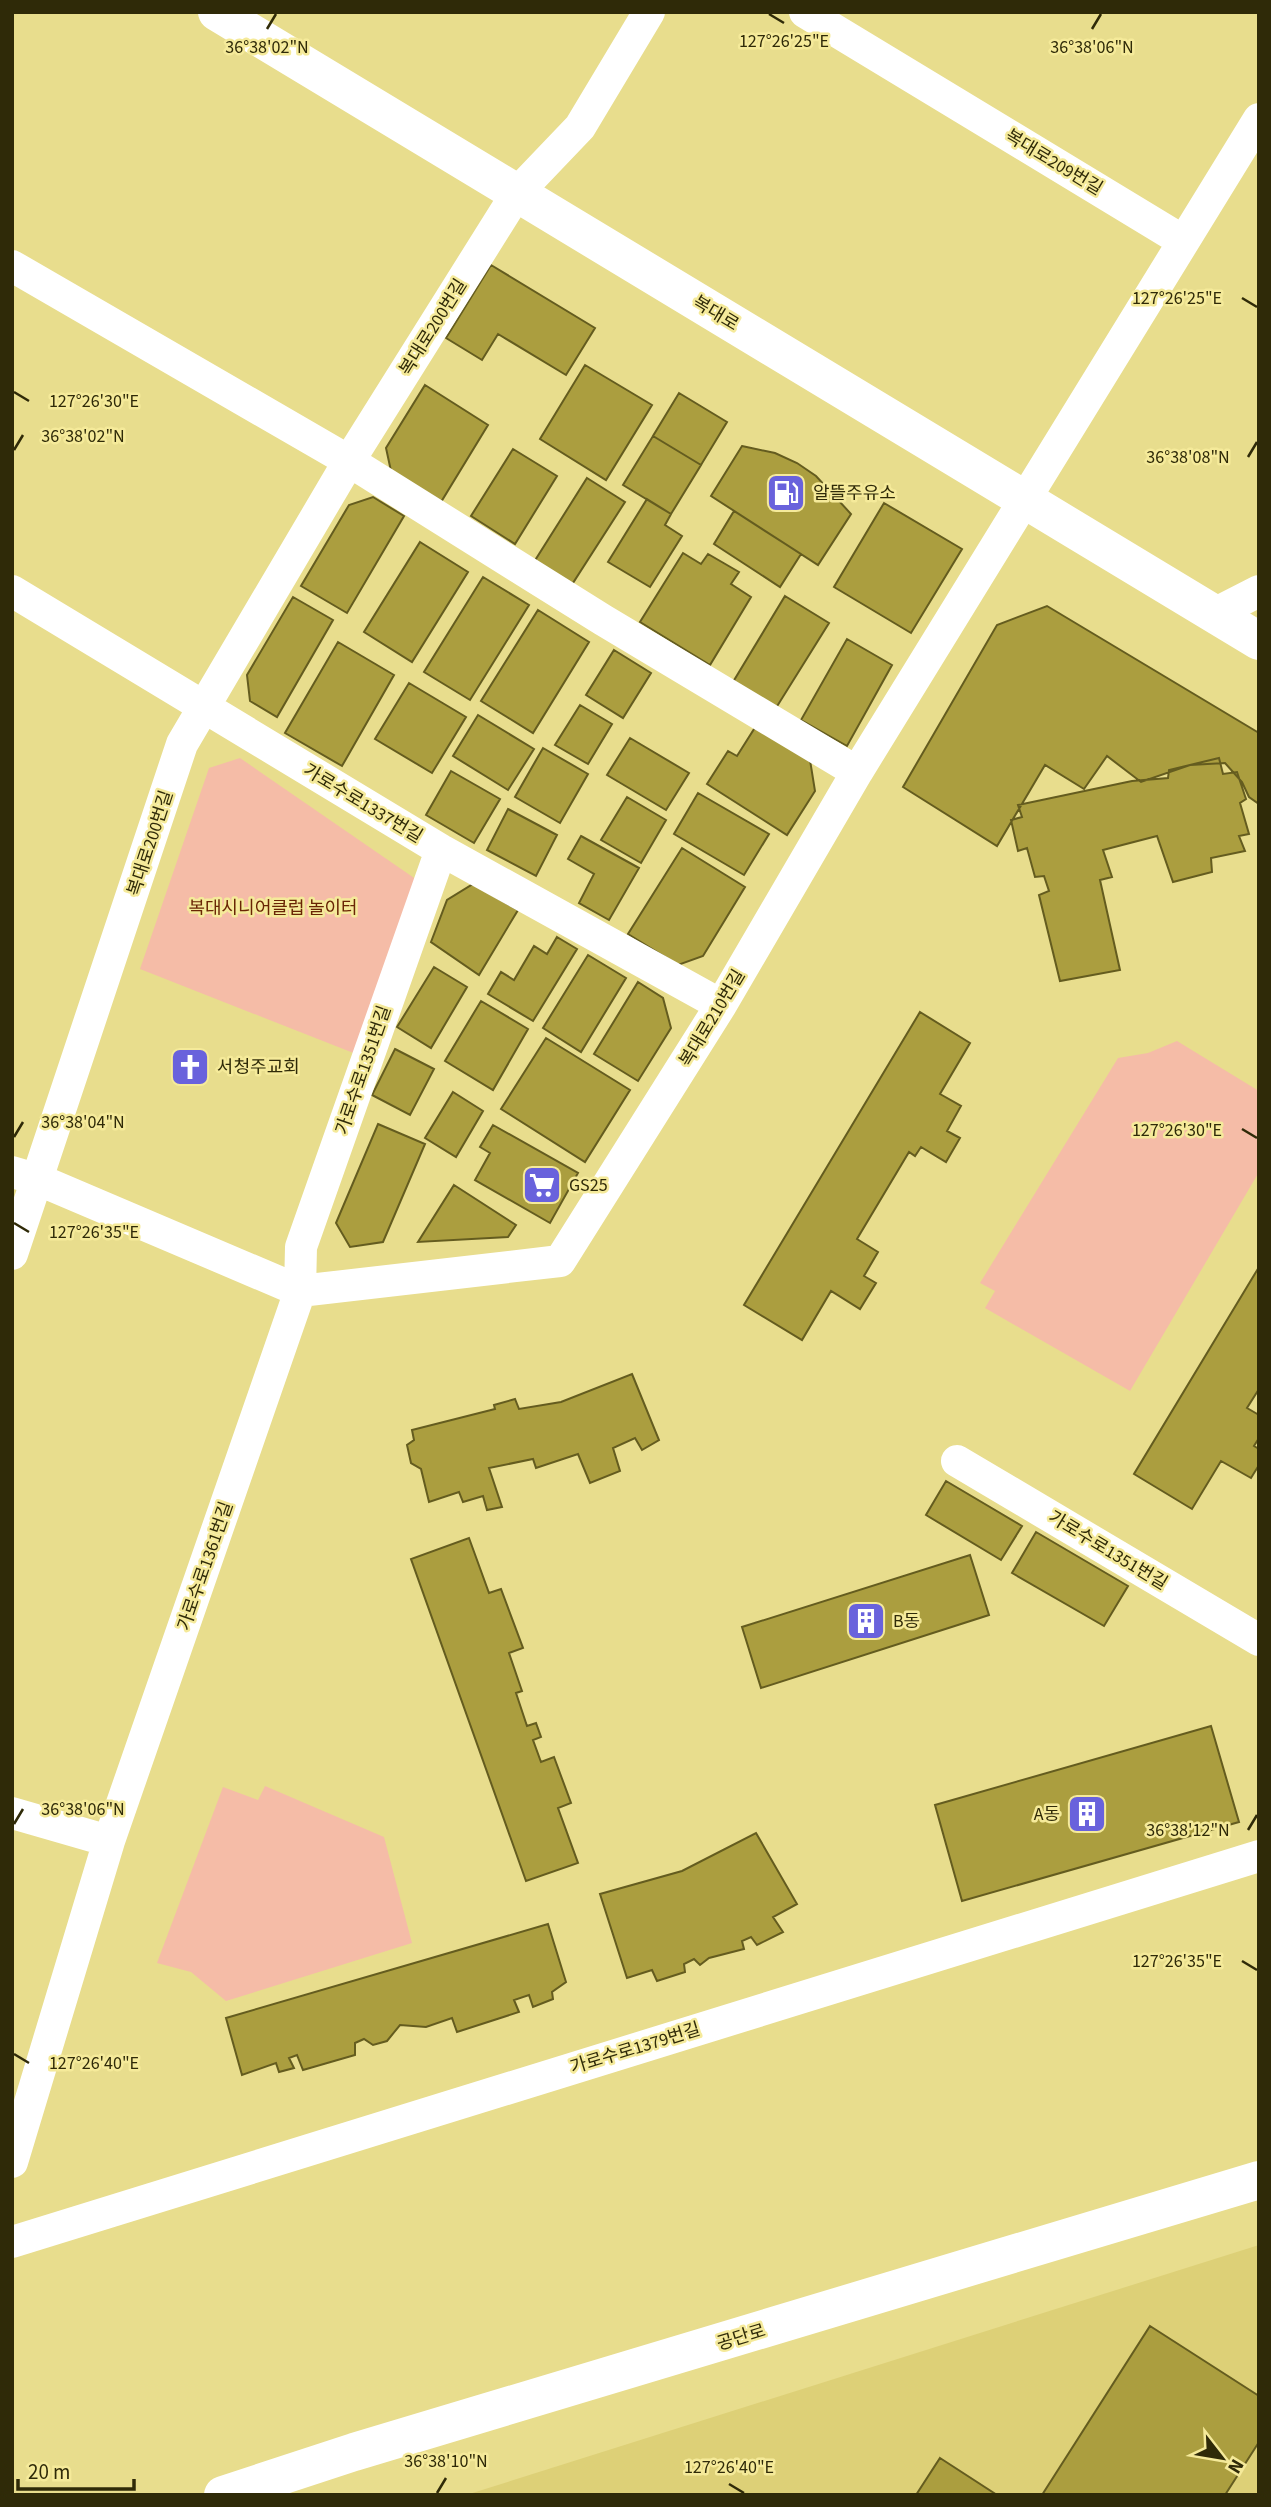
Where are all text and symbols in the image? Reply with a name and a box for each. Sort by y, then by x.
text: 127°26'25"E [739,29,829,54]
text: 36°38'02"N [225,35,309,60]
text: 36°38'06"N [1050,35,1134,60]
street label: 복대로209번길 [1000,123,1107,201]
street label: 복대로200번길 [394,274,473,380]
text: 127°26'25"E [1132,286,1222,311]
street label: 복대로 [688,290,743,337]
text: 127°26'30"E [49,389,139,414]
text: 36°38'02"N [41,424,125,449]
text: 36°38'08"N [1146,445,1230,470]
fuel station icon: 알뜰주유소 [765,472,807,514]
place label: 알뜰주유소 [813,481,896,506]
street label: 가로수로1337번길 [298,758,427,849]
street label: 복대로200번길 [122,787,179,899]
park label: 복대시니어클럽 놀이터 [188,896,358,921]
street label: 복대로210번길 [673,965,751,1072]
street label: 가로수로1351번길 [330,1002,397,1138]
church icon: 서청주교회 [169,1046,211,1088]
place label: 서청주교회 [217,1055,300,1080]
text: 36°38'04"N [41,1110,125,1135]
text: 127°26'30"E [1132,1118,1222,1143]
supermarket icon: GS25 [521,1164,563,1206]
place label: GS25 [569,1173,608,1198]
text: 127°26'35"E [49,1220,139,1245]
street label: 가로수로1361번길 [172,1498,239,1634]
street label: 가로수로1351번길 [1043,1505,1172,1596]
building icon: B동 [845,1600,887,1642]
place label: B동 [893,1609,920,1634]
building icon: A동 [1066,1793,1108,1835]
text: 36°38'06"N [41,1797,125,1822]
place label: A동 [1034,1802,1060,1827]
text: 36°38'12"N [1146,1818,1230,1843]
text: 127°26'35"E [1132,1949,1222,1974]
street label: 가로수로1379번길 [567,2017,703,2080]
text: 127°26'40"E [49,2051,139,2076]
street label: 공단로 [714,2318,769,2357]
north arrow [1187,2423,1257,2493]
scale bar [18,2448,133,2492]
text: 36°38'10"N [404,2449,488,2474]
text: N [1220,2454,1250,2478]
text: 127°26'40"E [684,2455,774,2480]
text: 20 m [28,2457,70,2487]

